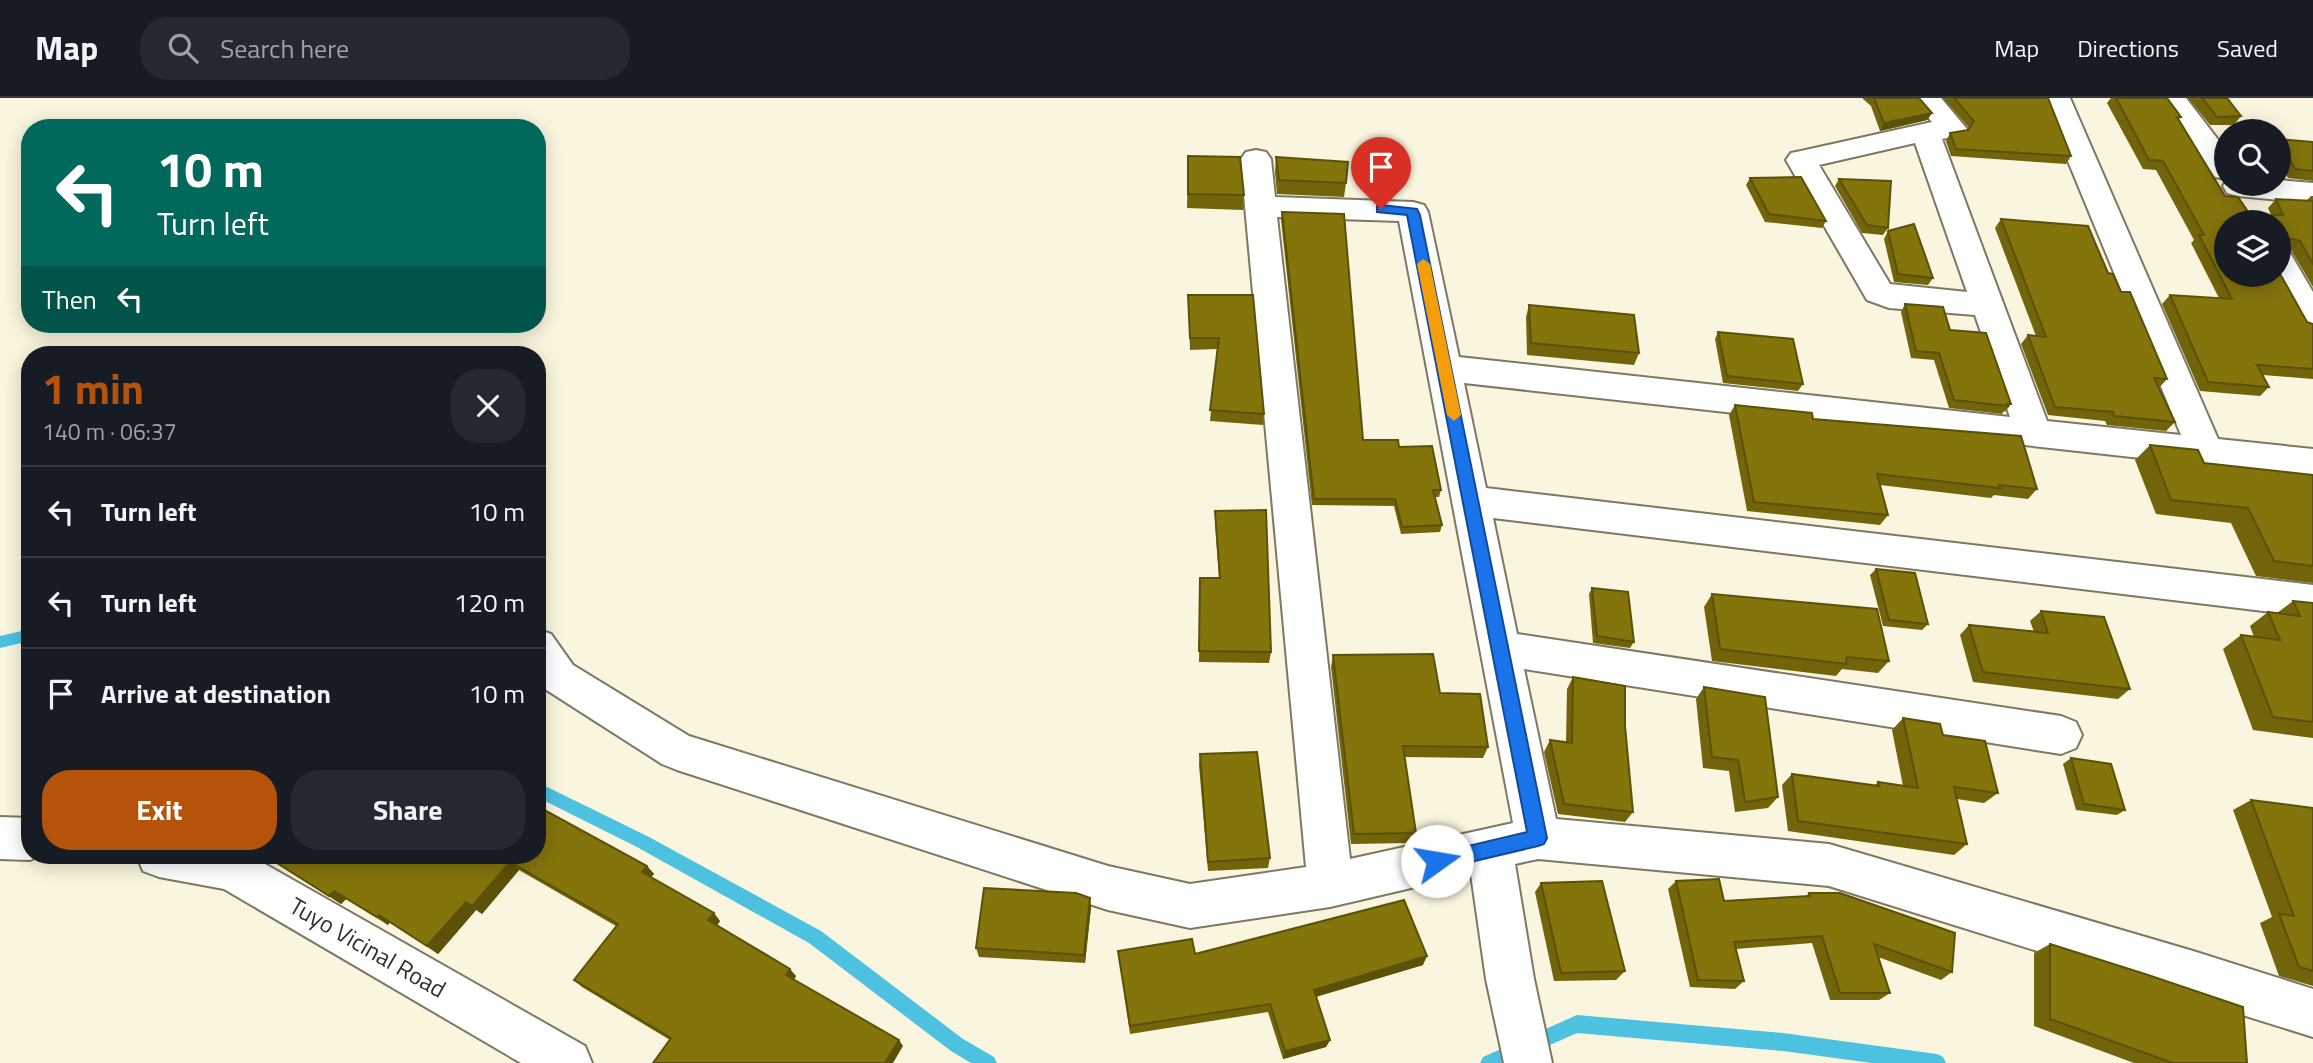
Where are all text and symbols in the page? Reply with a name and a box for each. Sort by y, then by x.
search box [140,17,630,80]
text: Map [35,23,98,73]
icon: search [164,29,202,67]
text: Search here [220,29,349,68]
text: Map [1994,30,2039,66]
text: Directions [2077,30,2179,66]
text: Saved [2217,30,2278,66]
map controls [2214,119,2291,287]
button: search [2214,119,2291,196]
text: 10 m [157,131,264,206]
pin [1351,137,1411,209]
icon: left [42,147,133,238]
icon: arrive [1362,148,1400,186]
text: Turn left [157,199,269,247]
button: layers [2214,210,2291,287]
text: Then [42,280,97,319]
icon: left [111,280,149,318]
text: 1 min [42,356,144,420]
button: close [451,369,525,443]
text: 140 m · 06:37 [42,414,177,449]
text: Turn left [101,492,196,531]
text: 10 m [468,492,525,531]
icon: left [42,493,80,531]
text: Turn left [101,583,196,622]
text: 120 m [454,583,525,622]
icon: left [42,584,80,622]
text: Arrive at destination [101,674,331,713]
text: 10 m [468,674,525,713]
icon: arrive [42,675,80,713]
button: Exit [42,770,277,850]
button: Share [291,770,525,850]
position arrow [1400,824,1474,898]
street label: Tuyo Vicinal Road [283,888,453,1006]

